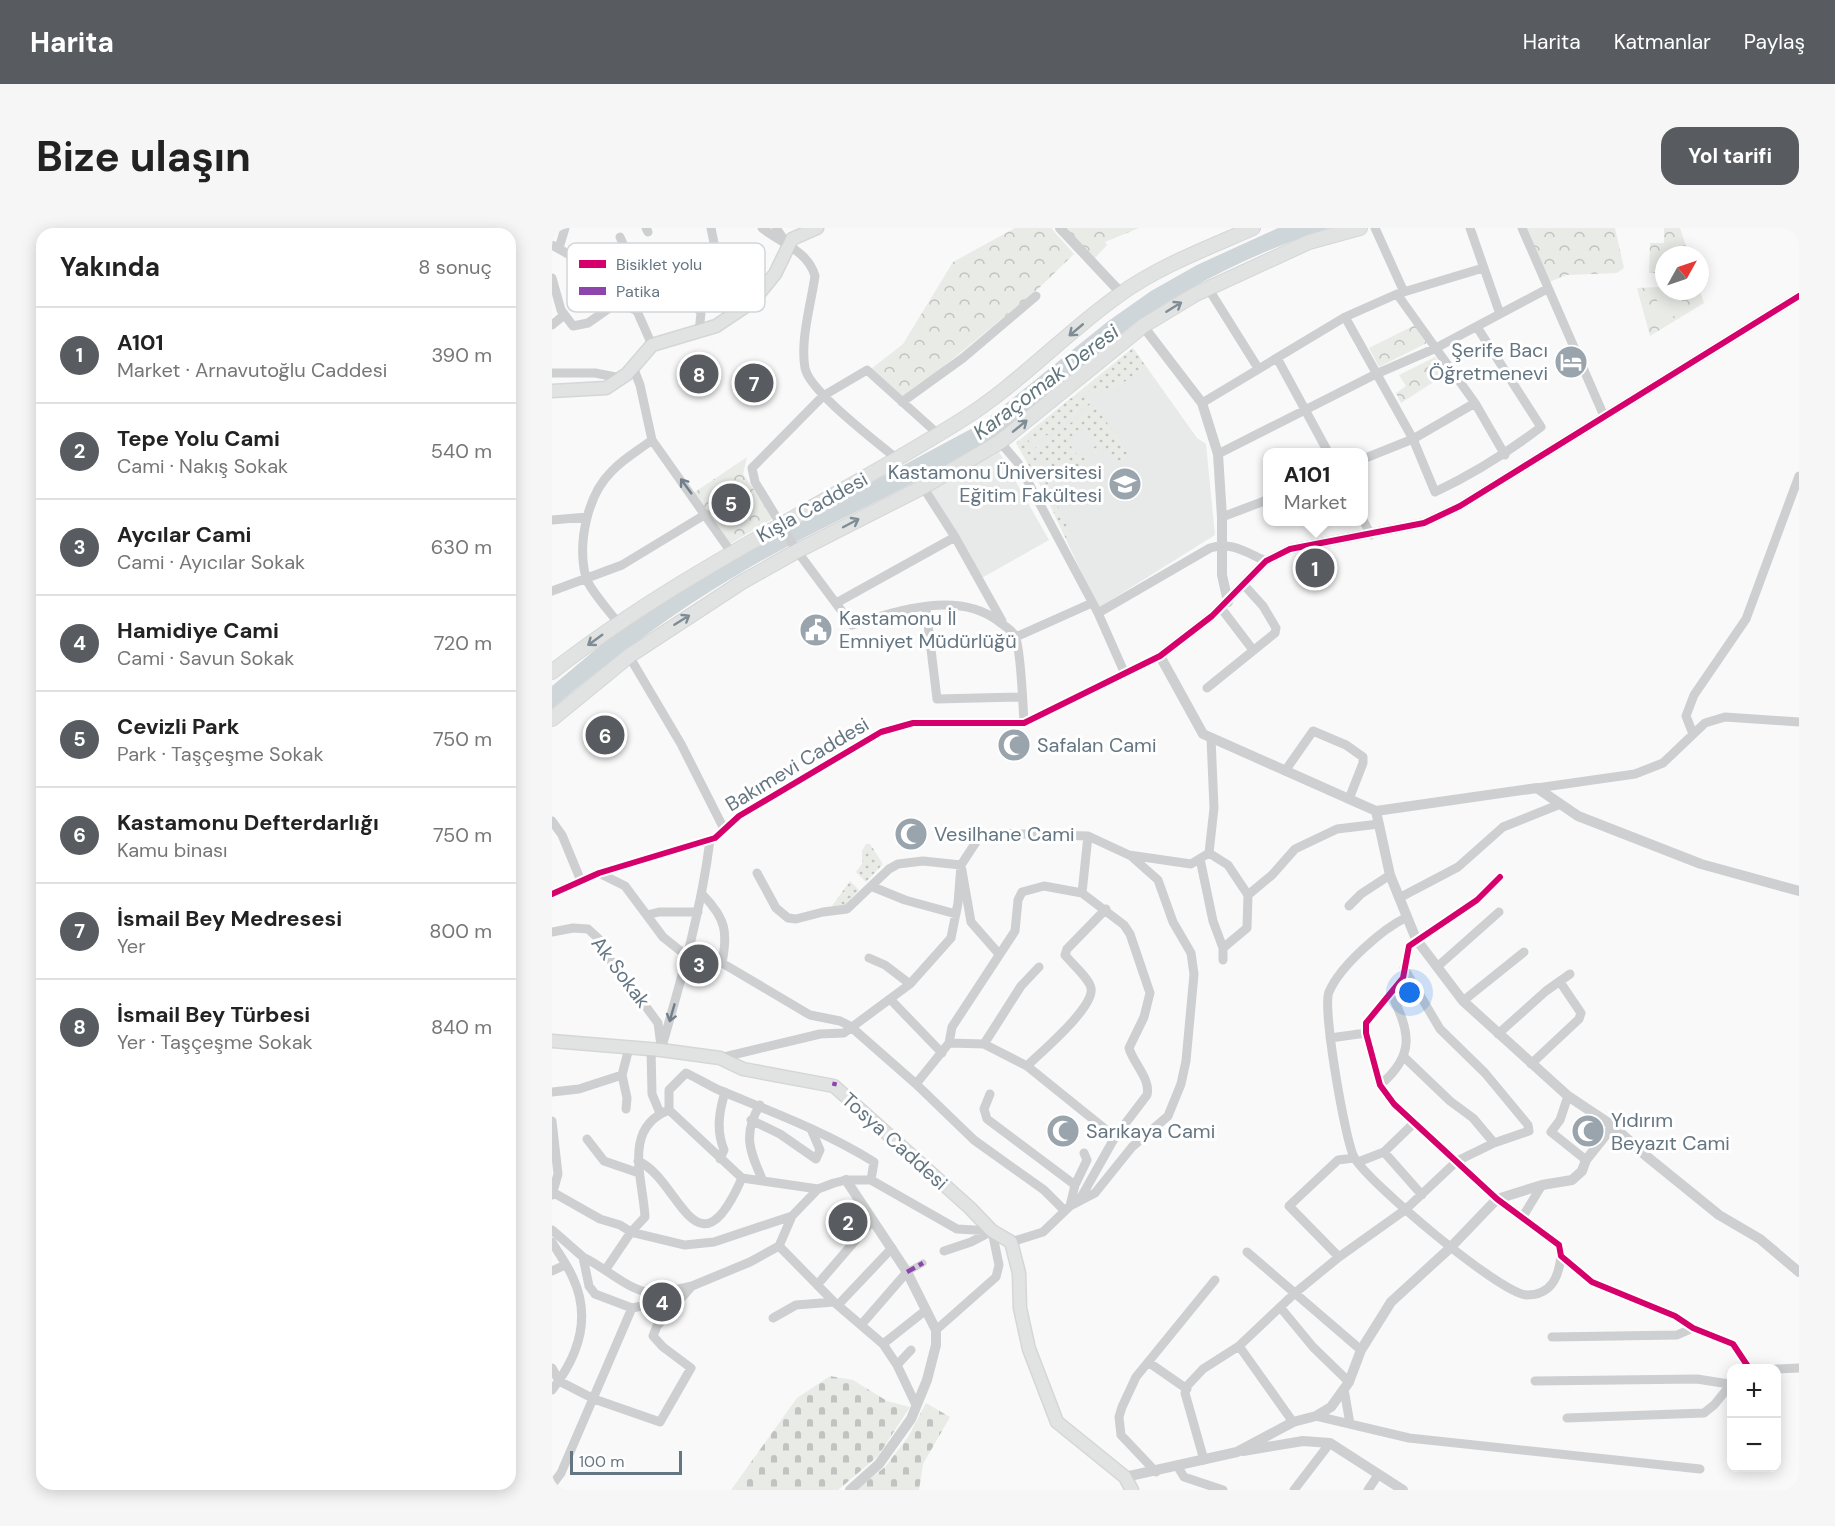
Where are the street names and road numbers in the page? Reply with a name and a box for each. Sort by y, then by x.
street label: Kışla Caddesi [752,466,872,548]
street label: Bakımevi Caddesi [721,711,873,817]
street label: Ak Sokak [586,931,656,1013]
street label: Tosya Caddesi [837,1087,953,1195]

